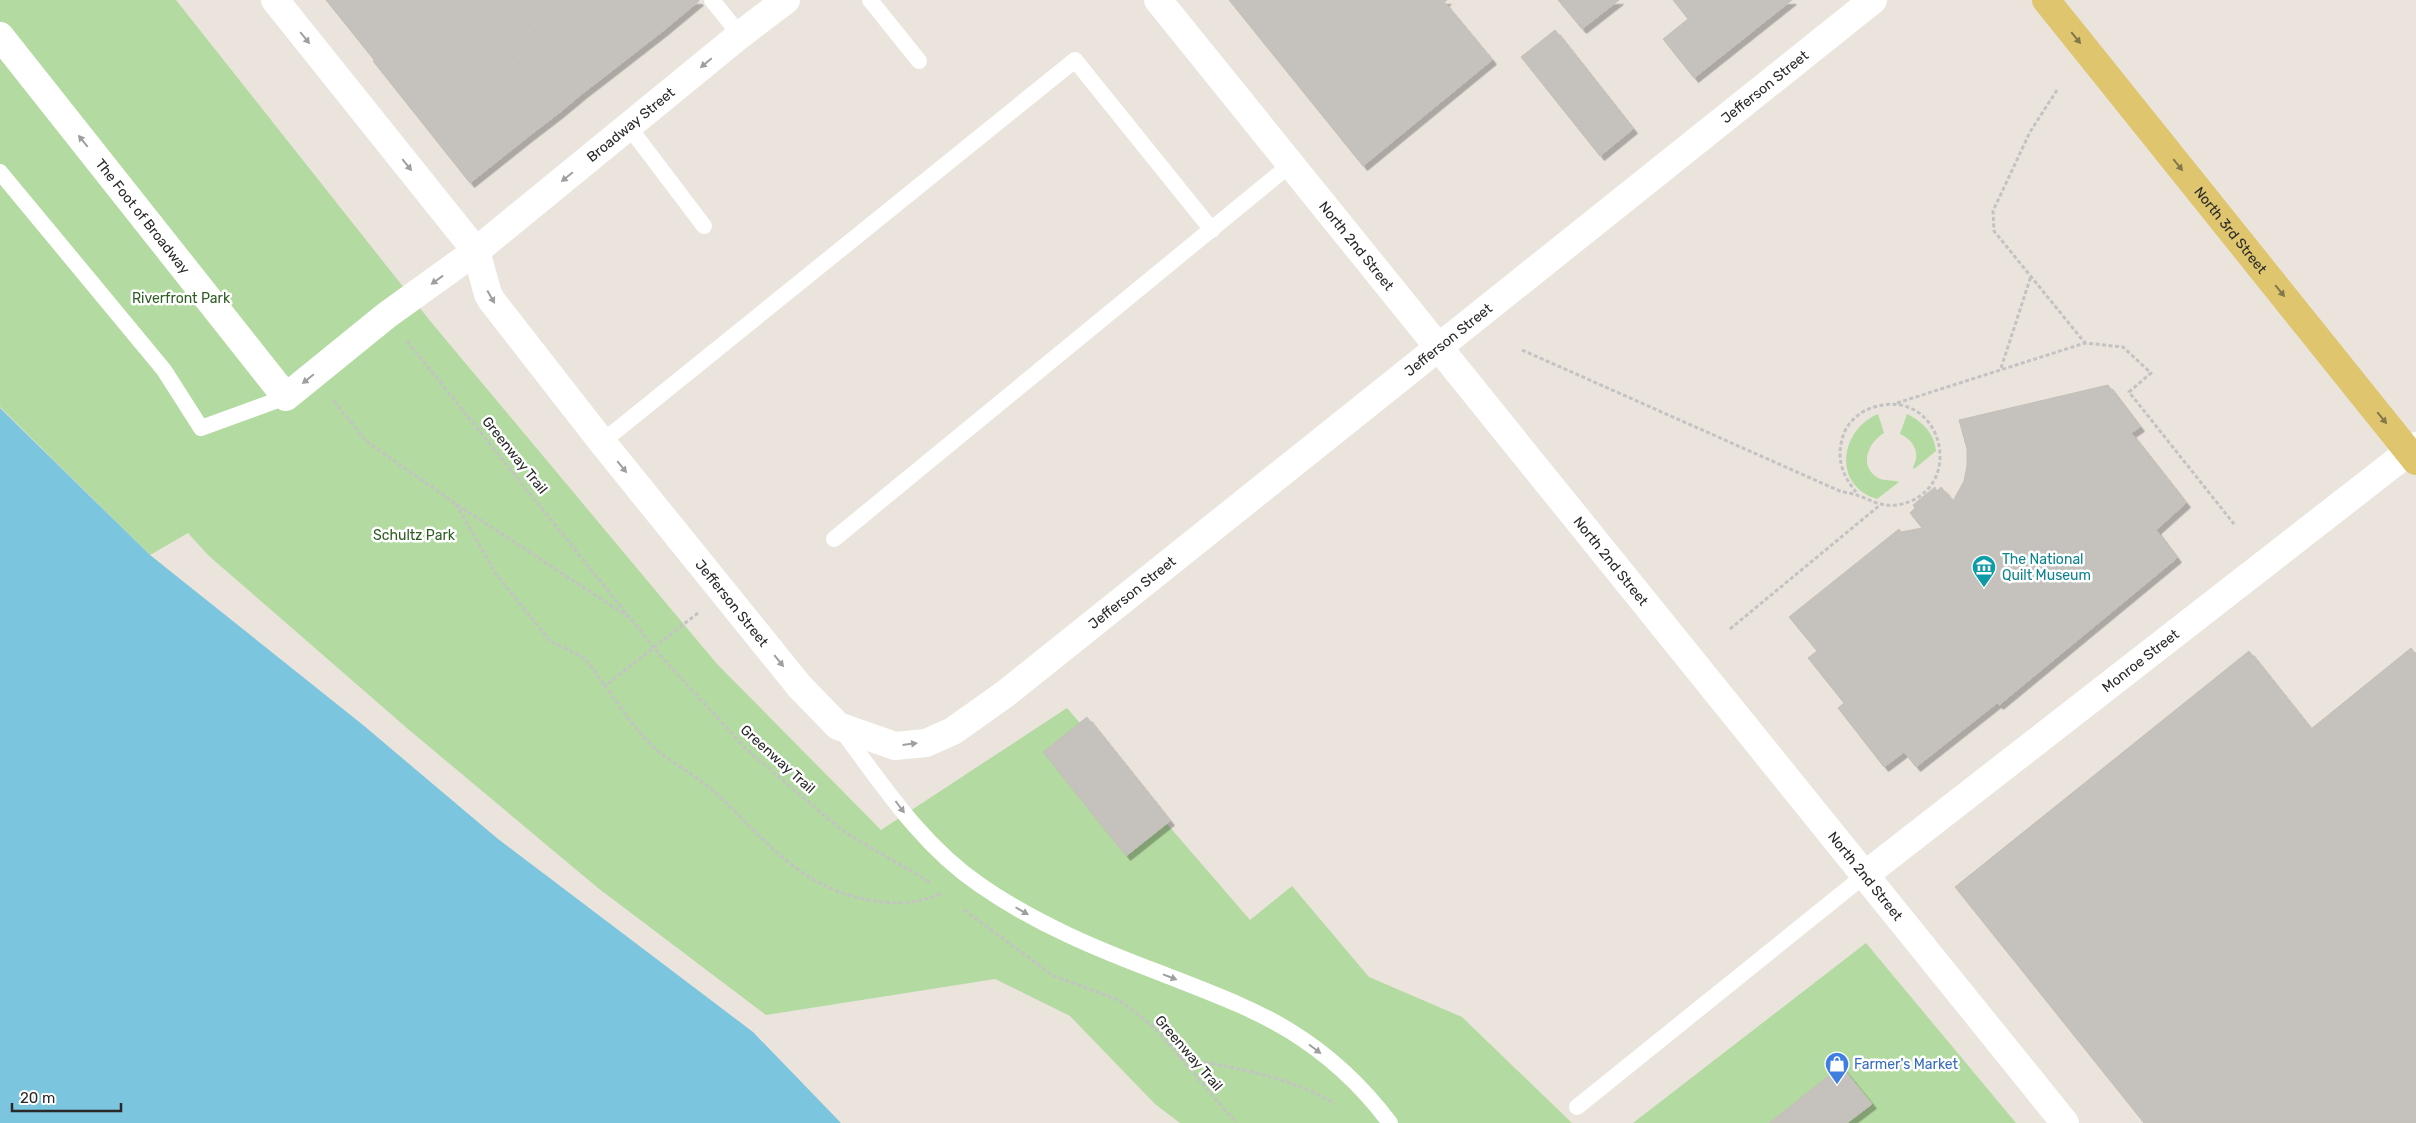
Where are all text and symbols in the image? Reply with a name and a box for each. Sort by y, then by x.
one-way arrow [300,31,311,44]
one-way arrow [2071,31,2082,44]
street label: Jefferson Street [1718,47,1812,127]
one-way arrow [700,57,713,68]
street label: Broadway Street [583,84,679,166]
one-way arrow [78,134,89,147]
street label: The Foot of Broadway [92,156,193,278]
one-way arrow [402,158,412,172]
one-way arrow [2173,158,2184,171]
one-way arrow [561,172,574,183]
street label: North 3rd Street [2190,184,2271,278]
street label: North 2nd Street [1315,198,1398,295]
one-way arrow [430,275,444,285]
one-way arrow [2274,285,2285,298]
park label: Riverfront Park [132,290,231,307]
one-way arrow [486,290,495,304]
street label: Jefferson Street [1401,300,1496,380]
one-way arrow [302,374,315,385]
one-way arrow [2376,411,2387,424]
street label: Greenway Trail [478,413,551,497]
one-way arrow [617,460,628,473]
street label: North 2nd Street [1570,513,1652,610]
park label: Schultz Park [373,527,456,544]
place label: The National Quilt Museum [2002,551,2091,584]
street label: Jefferson Street [1085,553,1180,633]
museum icon: The National Quilt Museum [1971,554,1997,588]
street label: Jefferson Street [691,556,772,651]
street label: Monroe Street [2099,625,2183,696]
one-way arrow [774,655,785,668]
street label: Greenway Trail [737,721,818,797]
one-way arrow [902,740,918,748]
one-way arrow [894,800,905,813]
street label: North 2nd Street [1824,828,1906,925]
one-way arrow [1015,907,1029,915]
one-way arrow [1163,973,1178,981]
street label: Greenway Trail [1151,1012,1226,1095]
one-way arrow [1308,1043,1321,1054]
shop icon: Farmer's Market [1824,1051,1850,1085]
place label: Farmer's Market [1854,1056,1959,1073]
scale bar [12,1080,121,1112]
text: 20 m [20,1089,55,1107]

